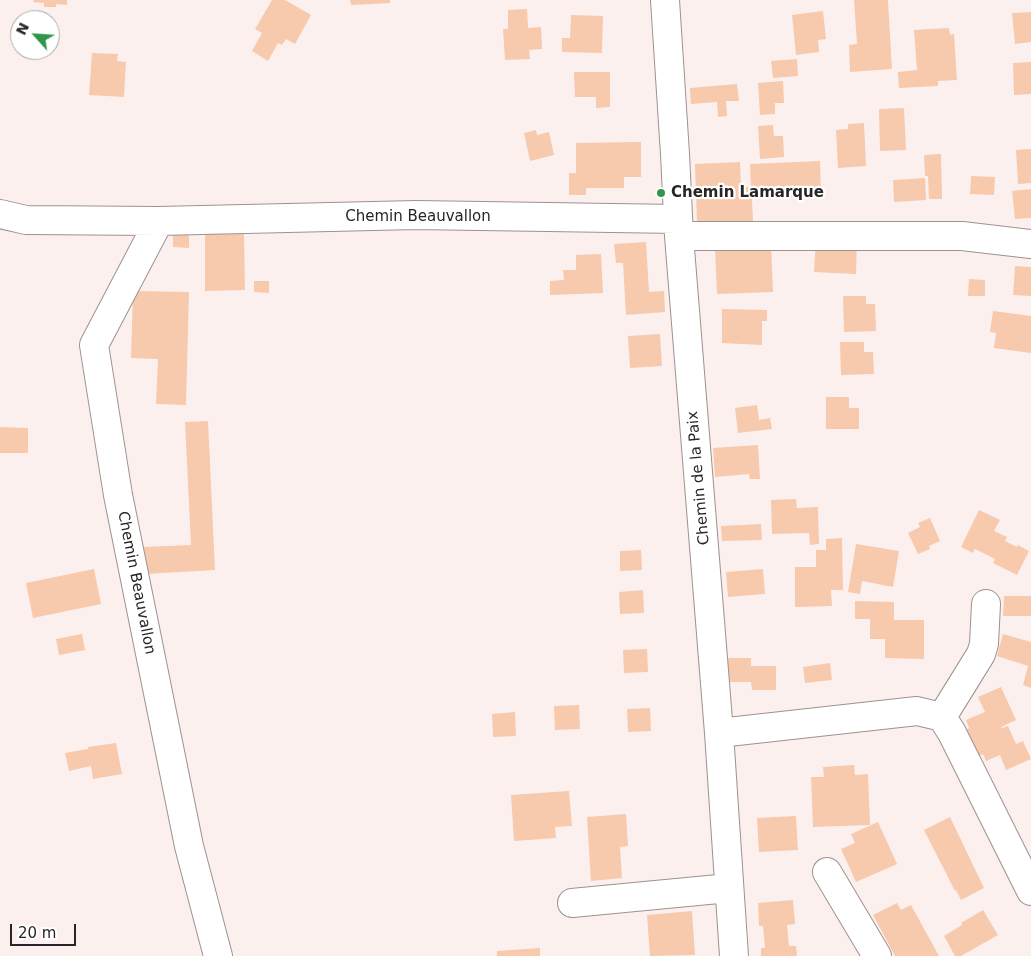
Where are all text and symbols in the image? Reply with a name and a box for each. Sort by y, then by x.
north arrow [10,10,60,60]
text: N [13,20,32,38]
place label: Chemin Lamarque [671,184,824,202]
marker: Chemin Lamarque [655,187,667,199]
street label: Chemin Beauvallon [345,208,491,226]
street label: Chemin de la Paix [684,410,714,546]
street label: Chemin Beauvallon [113,510,159,656]
scale bar [12,914,79,946]
text: 20 m [18,924,56,942]

